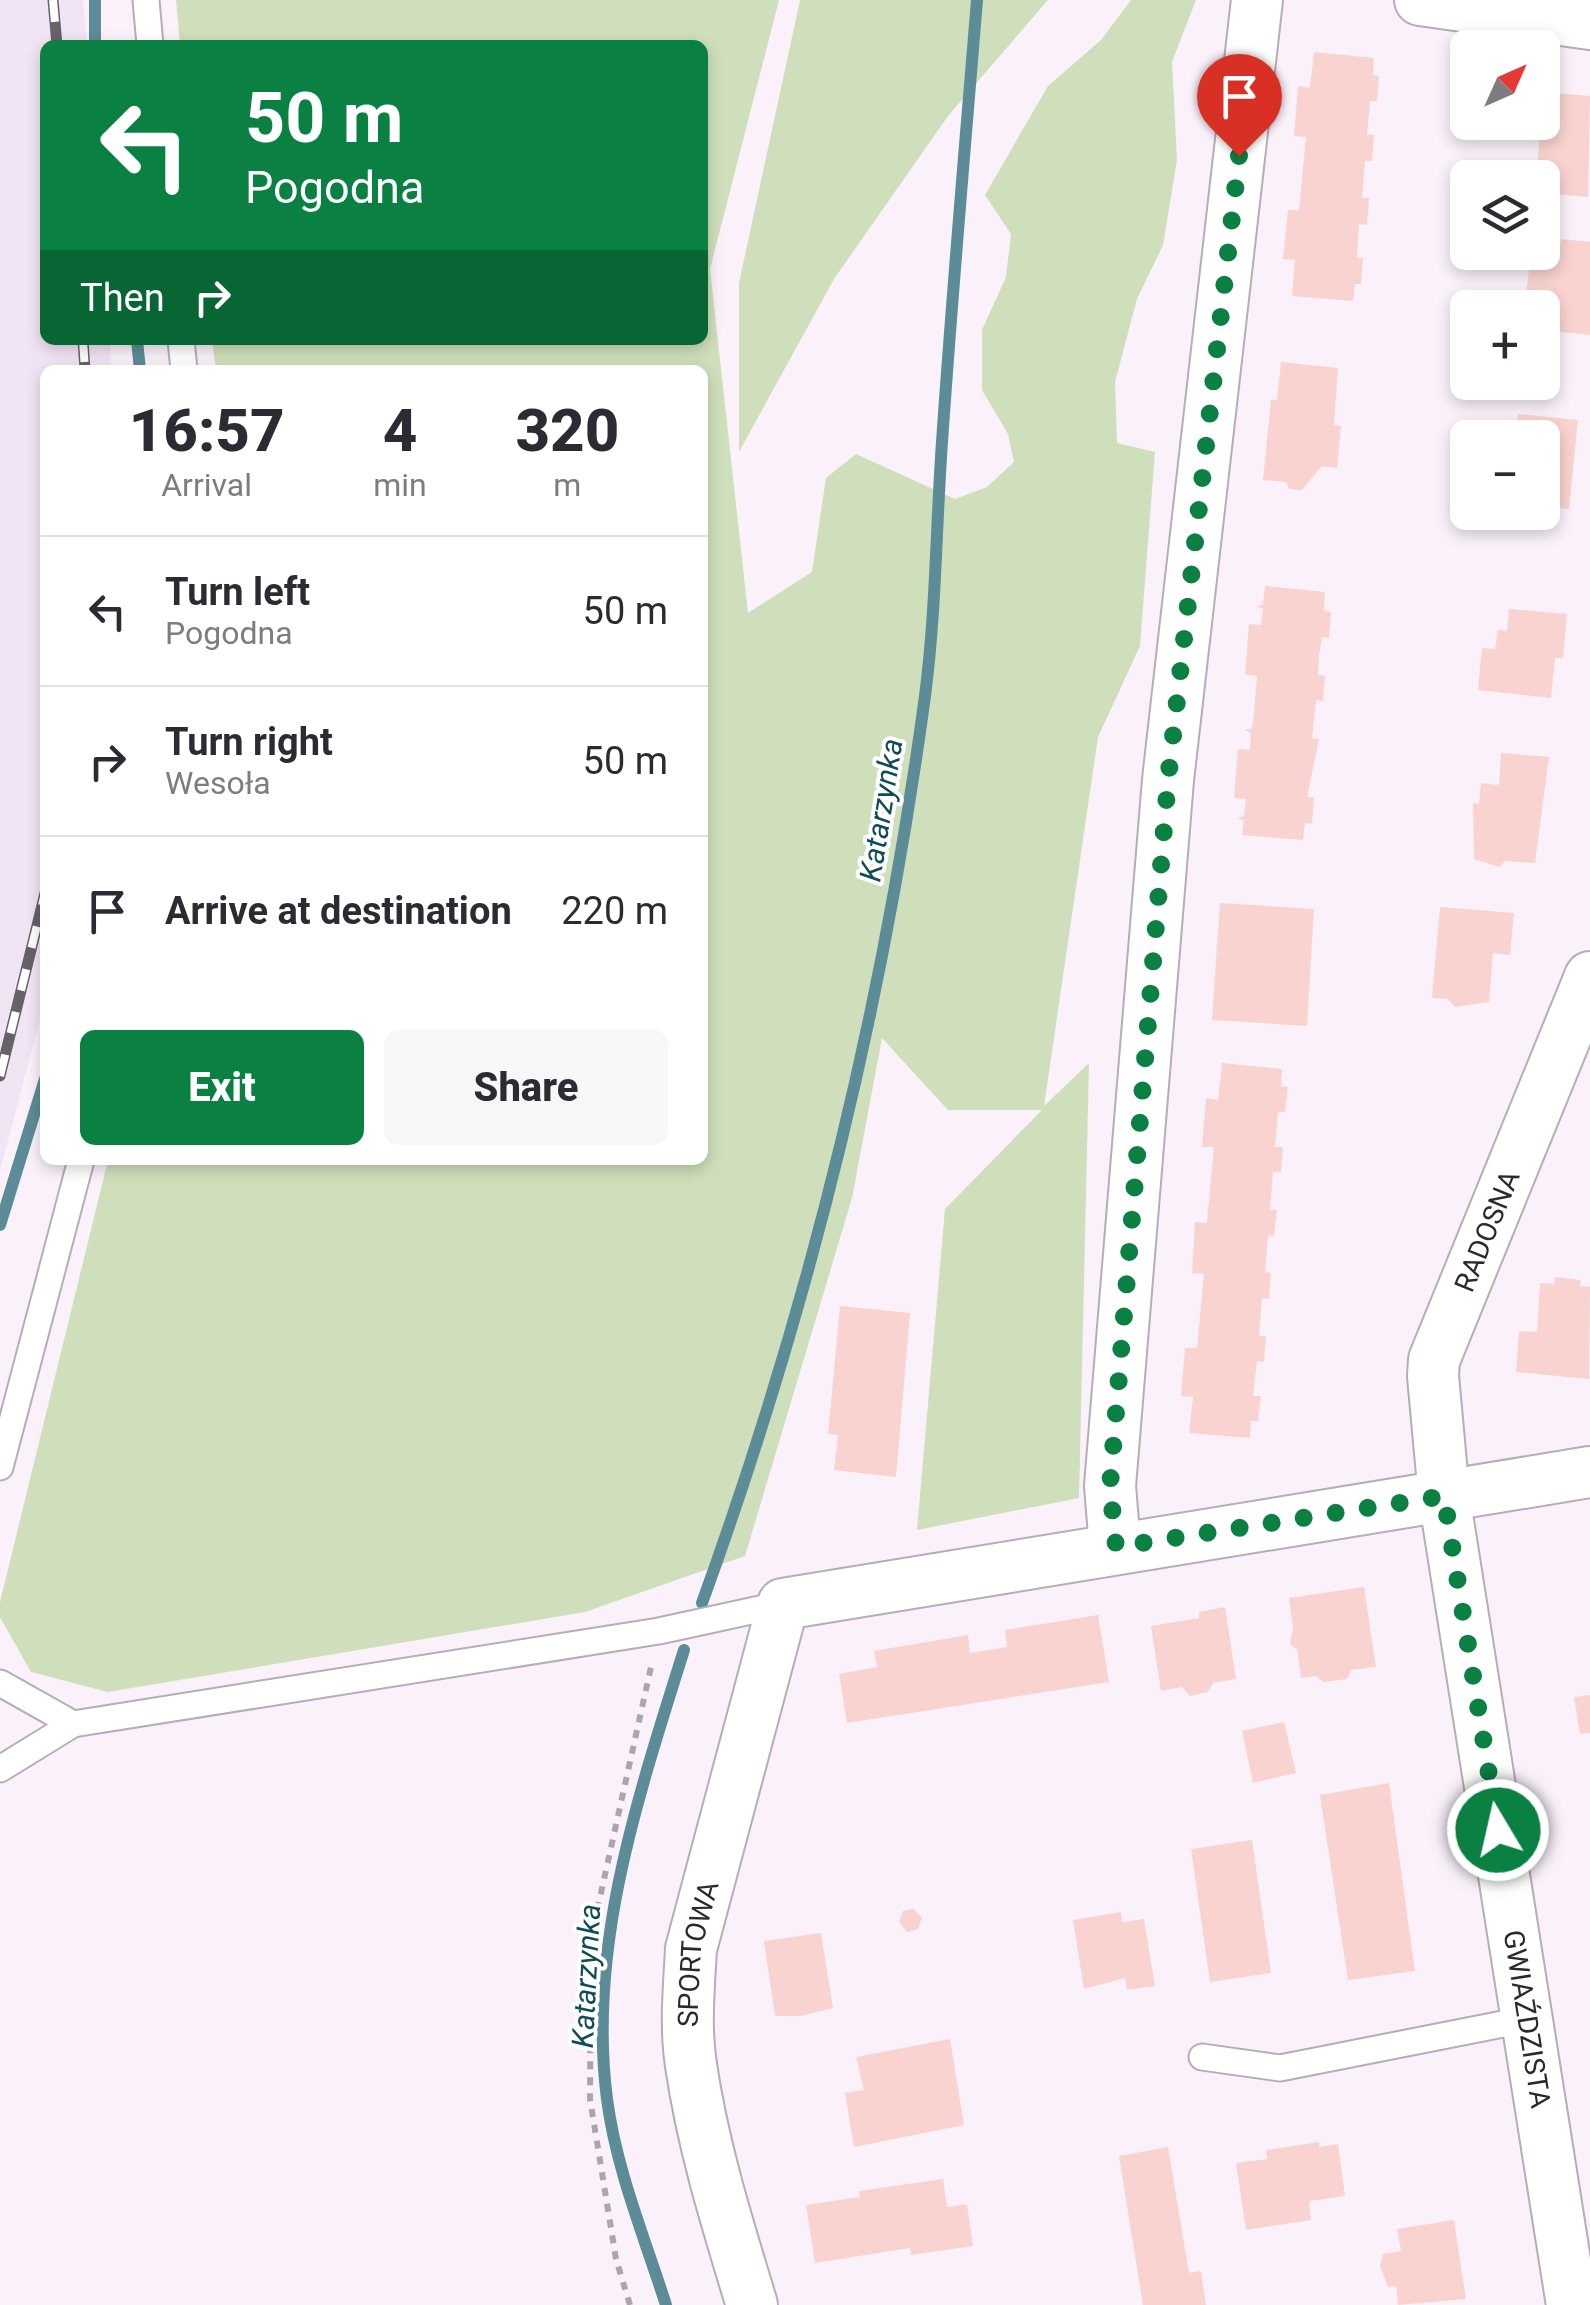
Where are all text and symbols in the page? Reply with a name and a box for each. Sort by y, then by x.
north arrow [1450,30,1560,140]
map controls [1450,30,1560,530]
pin [1197,54,1282,157]
icon: arrive [1212,69,1267,124]
text: 50 m [245,77,403,159]
icon: left [80,80,210,210]
button: layers [1450,160,1560,270]
text: Pogodna [245,161,424,214]
icon: right [185,270,240,325]
text: Then [80,276,165,320]
button: + [1450,290,1560,400]
text: 16:57 [129,395,285,466]
text: 4 [383,395,417,466]
text: 320 [515,395,619,466]
button: − [1450,420,1560,530]
text: Arrival [161,466,252,504]
text: min [373,466,427,504]
text: m [553,466,581,504]
text: Turn left [165,570,310,614]
icon: left [80,584,135,639]
text: 50 m [583,589,668,633]
text: Pogodna [165,614,293,652]
text: Turn right [165,720,333,764]
icon: right [80,734,135,789]
water label: Katarzynka [852,736,910,884]
text: 50 m [583,739,668,783]
text: Wesoła [165,764,271,802]
icon: arrive [80,884,135,939]
text: Arrive at destination [165,889,512,933]
text: 220 m [561,889,668,933]
button: Exit [80,1030,364,1145]
button: Share [384,1030,668,1145]
street label: RADOSNA [1447,1165,1526,1297]
position arrow [1446,1778,1550,1882]
street label: SPORTOWA [671,1877,725,2027]
water label: Katarzynka [565,1903,607,2049]
street label: GWIAŹDZISTA [1497,1928,1557,2110]

